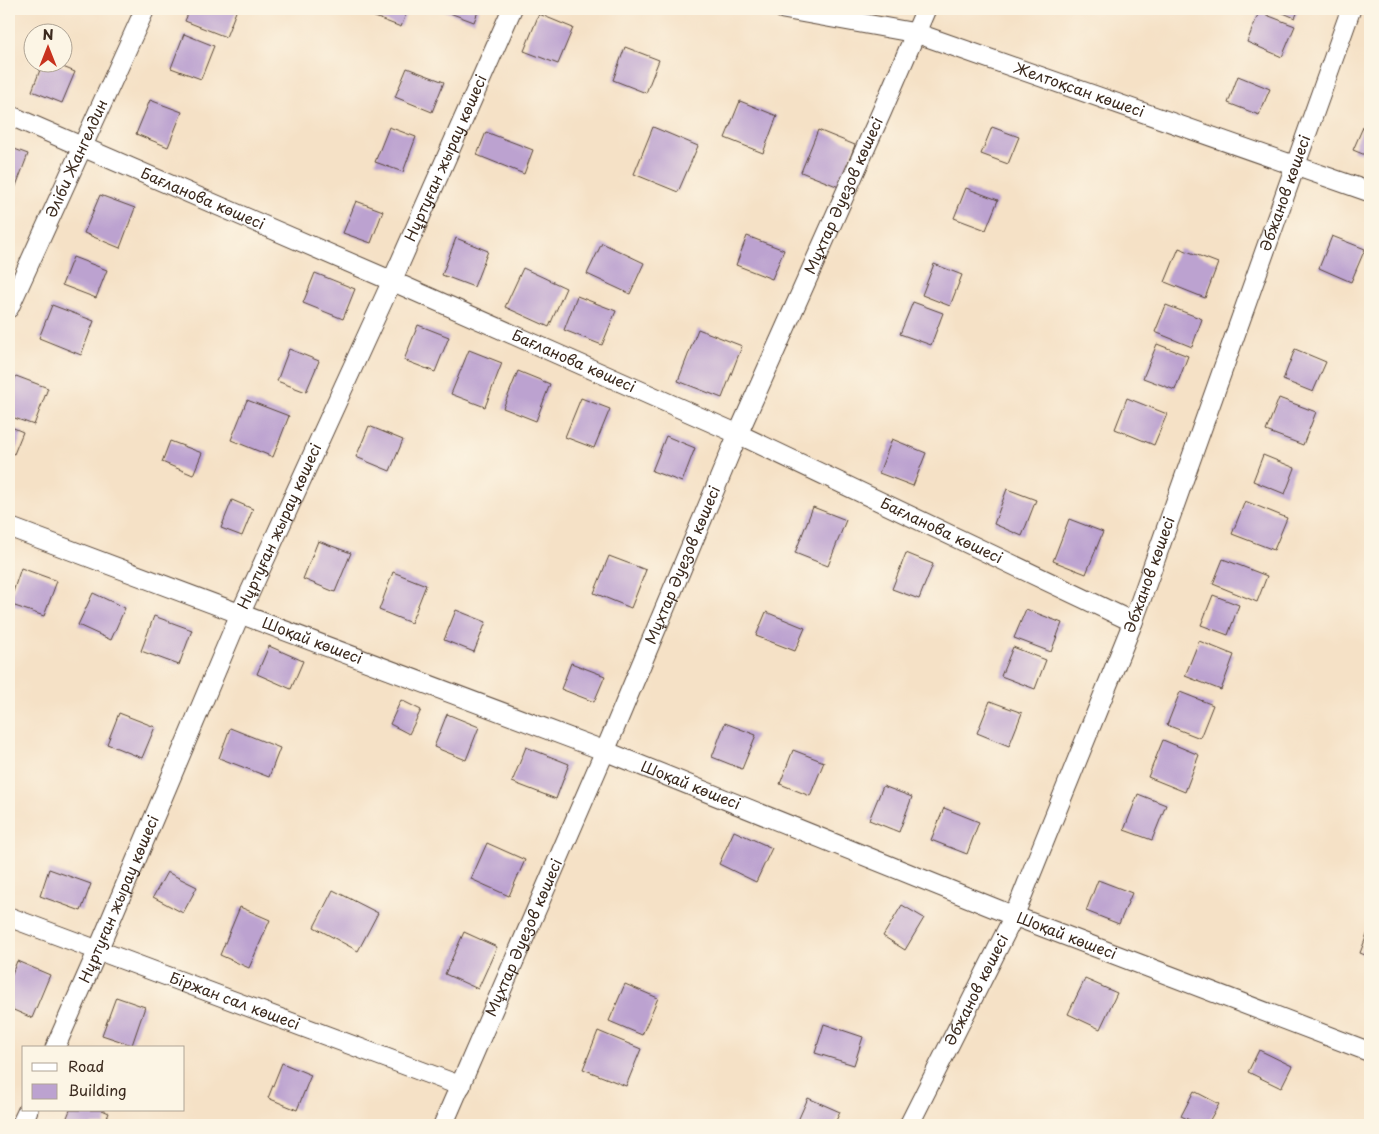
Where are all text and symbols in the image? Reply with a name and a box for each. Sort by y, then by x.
north arrow [22,22,72,72]
text: N [42,24,54,45]
street label: Желтоқсан көшесі [1011,55,1148,122]
street label: Нұртуған жырау көшесі [398,71,492,245]
street label: Әліби Жангелдин [39,95,113,221]
street label: Мұхтар Әуезов көшесі [798,113,888,278]
street label: Әбжанов көшесі [1253,131,1315,254]
street label: Бағланова көшесі [138,161,269,235]
street label: Бағланова көшесі [509,323,640,397]
street label: Нұртуған жырау көшесі [231,439,326,613]
street label: Мұхтар Әуезов көшесі [638,482,725,648]
street label: Бағланова көшесі [877,490,1007,568]
street label: Әбжанов көшесі [1117,513,1180,636]
street label: Шоқай көшесі [259,610,366,669]
street label: Шоқай көшесі [638,754,744,815]
street label: Нұртуған жырау көшесі [72,811,164,986]
street label: Мұхтар Әуезов көшесі [478,855,567,1020]
street label: Шоқай көшесі [1014,905,1121,964]
street label: Әбжанов көшесі [938,930,1013,1049]
street label: Біржан сал көшесі [167,965,304,1035]
legend [22,1046,185,1112]
text: Road [68,1054,104,1077]
text: Building [68,1078,127,1101]

